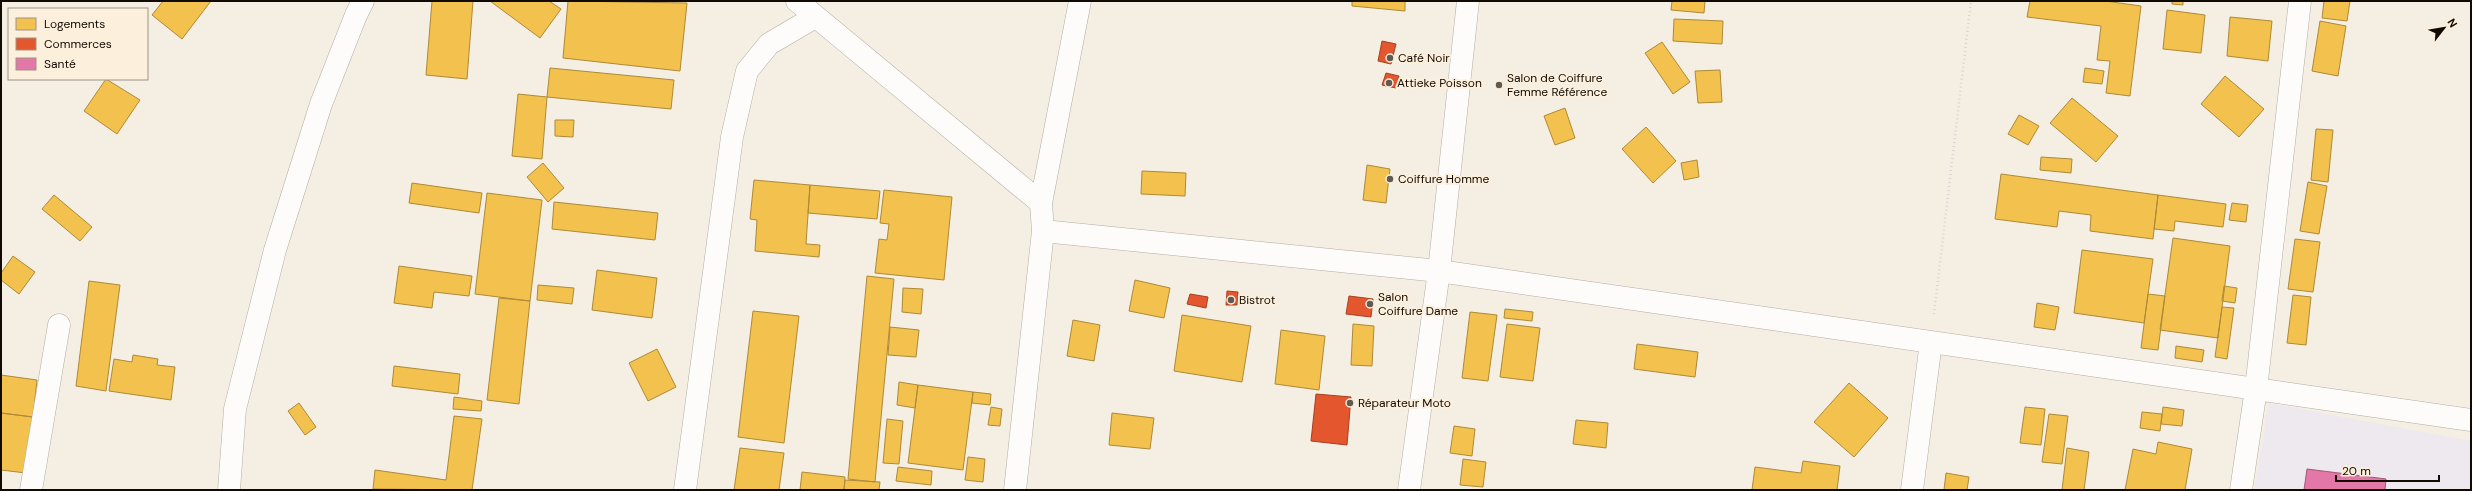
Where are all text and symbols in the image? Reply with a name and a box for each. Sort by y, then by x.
legend [8,8,148,80]
north arrow [2424,8,2464,48]
text: Logements [44,16,105,32]
text: N [2445,16,2461,30]
text: Commerces [44,36,112,52]
place label: Café Noir [1398,50,1450,66]
marker: Café Noir [1385,53,1395,63]
text: Santé [44,56,76,72]
place label: Salon de Coiffure Femme Référence [1507,70,1607,100]
place label: Attieke Poisson [1397,75,1482,91]
marker: Attieke Poisson [1384,78,1394,88]
marker: Salon de Coiffure Femme Référence [1494,80,1504,90]
place label: Coiffure Homme [1398,171,1490,187]
marker: Coiffure Homme [1385,174,1395,184]
place label: Salon Coiffure Dame [1378,289,1458,319]
place label: Bistrot [1239,292,1276,308]
marker: Bistrot [1226,295,1236,305]
marker: Salon Coiffure Dame [1365,299,1375,309]
place label: Réparateur Moto [1358,395,1451,411]
marker: Réparateur Moto [1345,398,1355,408]
scale bar [2336,457,2439,483]
text: 20 m [2342,463,2371,479]

